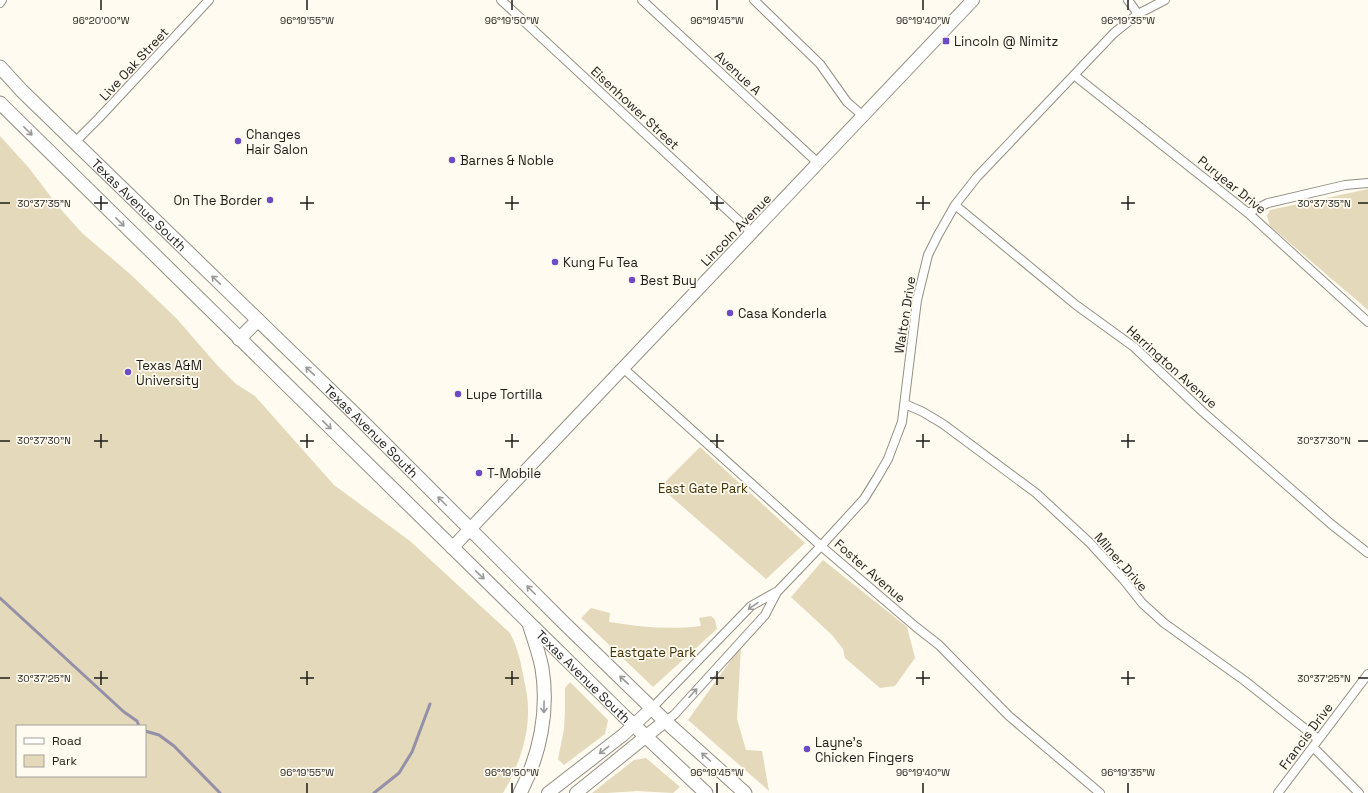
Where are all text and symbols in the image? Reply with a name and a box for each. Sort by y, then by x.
text: 96°20'00"W [73,14,130,27]
text: 96°19'55"W [280,14,334,27]
text: 96°19'50"W [485,14,539,27]
text: 96°19'45"W [690,14,744,27]
text: 96°19'40"W [896,14,950,27]
text: 96°19'35"W [1101,14,1155,27]
street label: Live Oak Street [96,24,172,104]
place label: Lincoln @ Nimitz [954,33,1058,50]
marker: Lincoln @ Nimitz [941,36,951,46]
street label: Avenue A [711,47,765,99]
street label: Eisenhower Street [587,63,683,153]
one-way arrow [23,126,33,136]
place label: Changes Hair Salon [246,126,308,158]
marker: Changes Hair Salon [233,136,243,146]
place label: Barnes & Noble [460,152,554,169]
street label: Puryear Drive [1194,152,1270,218]
street label: Texas Avenue South [88,155,190,255]
marker: Barnes & Noble [447,155,457,165]
street label: Lincoln Avenue [697,190,775,270]
place label: On The Border [173,192,262,209]
marker: On The Border [265,195,275,205]
text: 30°37'35"N [17,197,71,210]
text: 30°37'35"N [1297,197,1351,210]
one-way arrow [115,217,125,227]
place label: Kung Fu Tea [563,254,638,271]
marker: Kung Fu Tea [550,257,560,267]
place label: Best Buy [640,272,697,289]
one-way arrow [211,275,221,285]
marker: Best Buy [627,275,637,285]
street label: Walton Drive [890,275,920,355]
place label: Casa Konderla [738,305,827,322]
marker: Casa Konderla [725,308,735,318]
street label: Harrington Avenue [1123,322,1221,412]
place label: Texas A&M University [136,357,202,389]
one-way arrow [305,366,315,376]
marker: Texas A&M University [123,367,133,377]
street label: Texas Avenue South [321,381,422,481]
place label: Lupe Tortilla [466,386,543,403]
marker: Lupe Tortilla [453,389,463,399]
one-way arrow [322,420,332,430]
text: 30°37'30"N [17,434,71,447]
text: 30°37'30"N [1297,434,1351,447]
place label: T-Mobile [487,465,541,482]
marker: T-Mobile [474,468,484,478]
park label: East Gate Park [658,480,748,497]
one-way arrow [437,497,447,506]
street label: Milner Drive [1091,529,1151,595]
street label: Foster Avenue [831,535,909,607]
one-way arrow [475,570,485,580]
one-way arrow [526,585,536,595]
one-way arrow [747,602,758,610]
street label: Texas Avenue South [533,626,634,726]
park label: Eastgate Park [610,644,696,661]
text: 30°37'25"N [17,672,71,685]
text: 30°37'25"N [1297,672,1351,685]
one-way arrow [619,676,629,685]
one-way arrow [688,689,697,699]
street label: Francis Drive [1275,699,1337,773]
one-way arrow [540,700,548,713]
legend [16,725,146,777]
text: Road [52,733,81,749]
place label: Layne's Chicken Fingers [815,734,914,766]
marker: Layne's Chicken Fingers [802,744,812,754]
one-way arrow [598,746,609,754]
text: Park [52,753,77,769]
one-way arrow [701,753,711,762]
text: 96°19'55"W [280,766,334,779]
text: 96°19'50"W [485,766,539,779]
text: 96°19'45"W [690,766,744,779]
text: 96°19'40"W [896,766,950,779]
text: 96°19'35"W [1101,766,1155,779]

